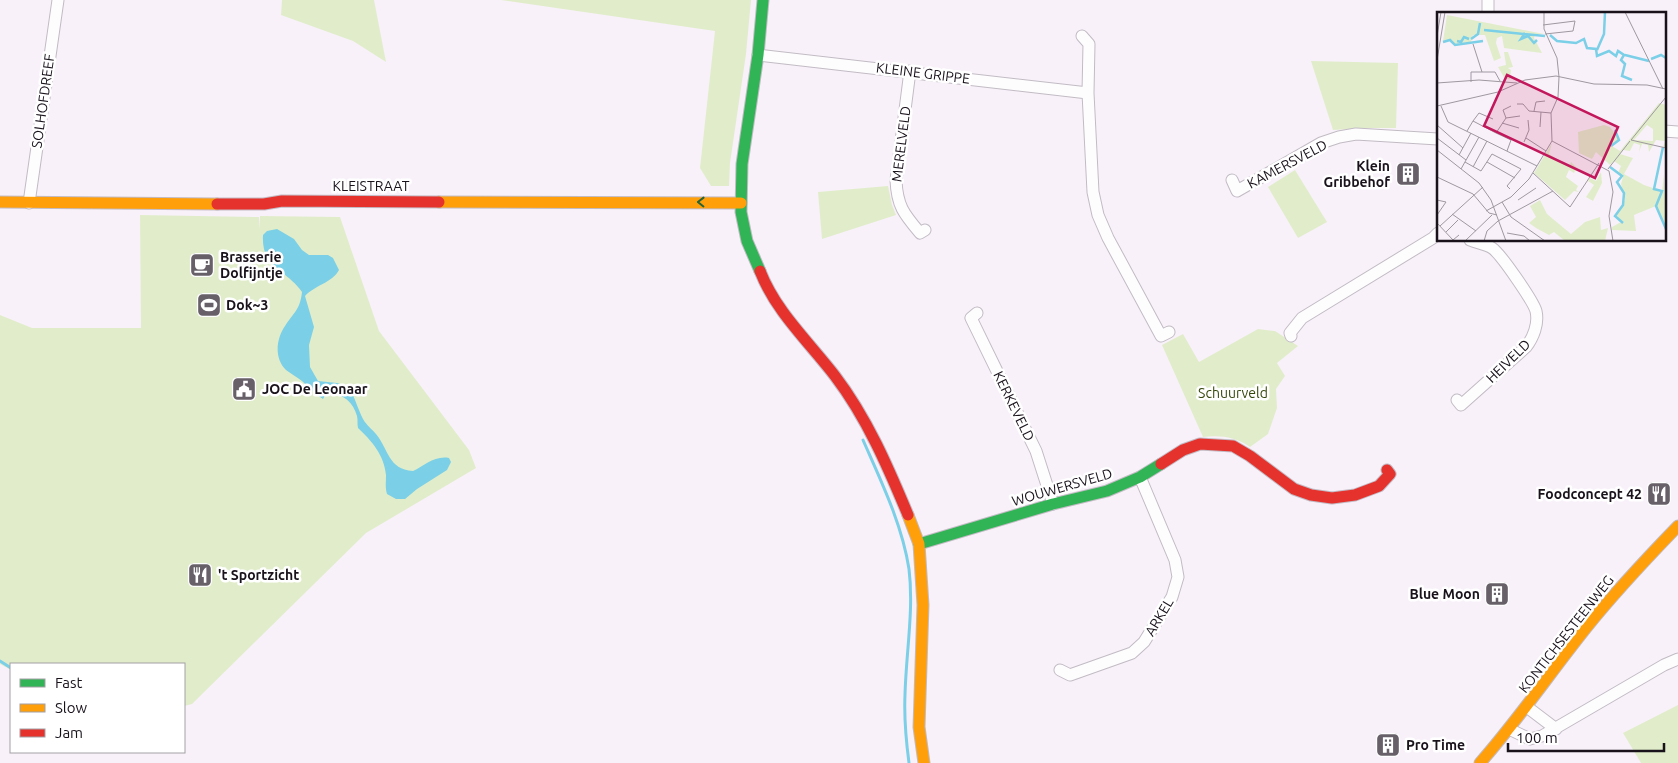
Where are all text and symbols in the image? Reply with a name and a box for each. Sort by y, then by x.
inset map [1437,12,1666,241]
street label: SOLHOFDREEF [28,53,58,149]
street label: KLEINE GRIPPE [875,59,971,87]
street label: MERELVELD [888,105,914,183]
street label: KAMERSVELD [1244,136,1330,192]
place label: Klein Gribbehof [1323,158,1390,190]
building icon: Klein Gribbehof [1395,161,1421,187]
street label: KLEISTRAAT [333,178,410,194]
one-way arrow [696,197,704,207]
place label: Brasserie Dolfijntje [220,249,283,281]
cafe icon: Brasserie Dolfijntje [189,252,215,278]
sports icon: Dok~3 [196,292,222,318]
place label: Dok~3 [226,297,268,313]
street label: HEIVELD [1483,336,1533,386]
street label: KERKEVELD [990,369,1038,443]
public building icon: JOC De Leonaar [231,376,257,402]
place label: JOC De Leonaar [262,381,368,397]
park label: Schuurveld [1198,385,1268,401]
street label: WOUWERSVELD [1010,465,1114,509]
restaurant icon: Foodconcept 42 [1646,481,1672,507]
place label: Foodconcept 42 [1538,486,1642,502]
restaurant icon: 't Sportzicht [187,562,213,588]
place label: 't Sportzicht [218,567,299,583]
street label: KONTICHSESTEENWEG [1515,572,1617,696]
building icon: Blue Moon [1484,581,1510,607]
place label: Blue Moon [1409,586,1480,602]
street label: ARKEL [1141,595,1177,639]
legend [10,663,185,753]
text: Fast [55,674,83,691]
text: Slow [55,699,88,716]
scale bar [1508,720,1664,752]
text: Jam [55,724,83,741]
text: 100 m [1516,729,1558,746]
building icon: Pro Time [1375,732,1401,758]
place label: Pro Time [1406,737,1465,753]

